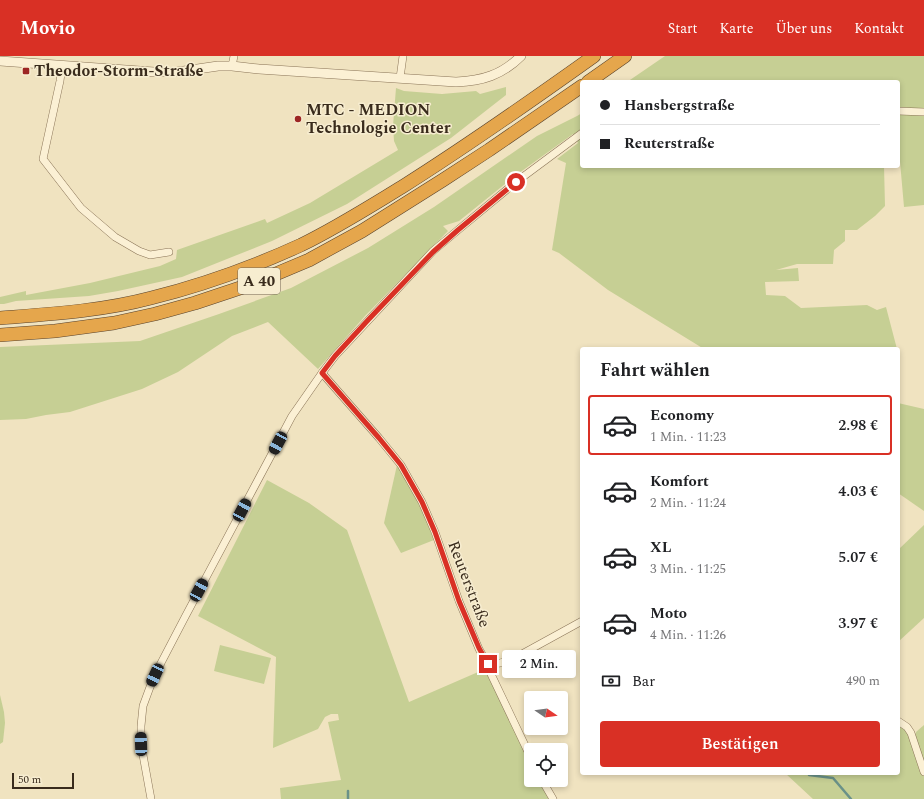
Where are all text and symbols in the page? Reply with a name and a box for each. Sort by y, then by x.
text: Movio [20,14,75,43]
text: Start [668,18,698,39]
text: Karte [720,18,753,39]
text: Über uns [775,18,832,39]
text: Kontakt [854,18,904,39]
place label: Theodor-Storm-Straße [34,59,204,83]
marker: Theodor-Storm-Straße [21,66,31,76]
text: Hansbergstraße [624,94,735,117]
place label: MTC - MEDION Technologie Center [306,98,451,140]
marker: MTC - MEDION Technologie Center [293,114,303,124]
text: Reuterstraße [624,132,715,155]
route start [507,173,525,191]
road number: A 40 [238,268,280,294]
text: Fahrt wählen [600,357,710,384]
text: Economy [650,404,714,427]
icon: car [602,407,638,443]
text: 2.98 € [838,414,878,437]
text: 1 Min. · 11:23 [650,427,726,447]
car [267,430,289,456]
text: Komfort [650,470,709,493]
icon: car [602,473,638,509]
text: 4.03 € [838,480,878,503]
text: 2 Min. · 11:24 [650,493,726,513]
car [231,497,253,523]
text: XL [650,536,671,559]
street label: Reuterstraße [441,537,497,631]
icon: car [602,539,638,575]
text: 5.07 € [838,546,878,569]
text: 3 Min. · 11:25 [650,559,726,579]
car [188,577,210,603]
text: Moto [650,602,687,625]
icon: car [602,605,638,641]
text: 3.97 € [838,612,878,635]
text: 4 Min. · 11:26 [650,625,726,645]
callout: 2 Min. [502,650,576,678]
text: 2 Min. [520,654,558,674]
route end [479,655,497,673]
car [144,662,166,688]
icon: cash [600,670,622,692]
text: Bar [632,670,655,693]
text: 490 m [846,671,880,691]
north arrow [524,691,568,735]
map controls [524,691,568,787]
button: Bestätigen [600,721,880,767]
car [135,732,147,756]
button: locate [524,743,568,787]
scale bar [12,771,74,790]
text: 50 m [18,771,41,788]

